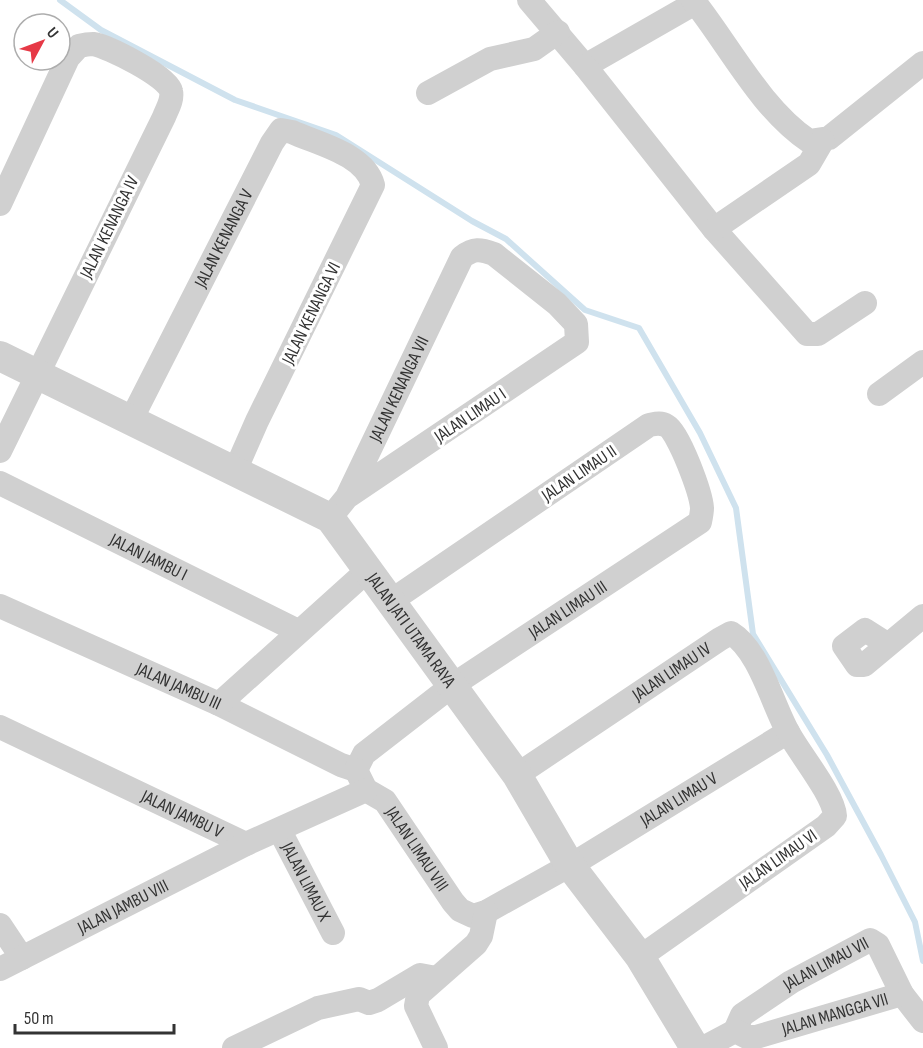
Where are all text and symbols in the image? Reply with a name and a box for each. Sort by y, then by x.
north arrow [12,12,72,72]
text: U [42,24,62,43]
street label: JALAN KENANGA IV [75,173,143,283]
street label: JALAN KENANGA V [190,186,258,292]
street label: JALAN KENANGA VI [277,259,345,369]
street label: JALAN KENANGA VII [365,333,434,446]
street label: JALAN LIMAU I [430,384,510,448]
street label: JALAN LIMAU II [537,441,621,507]
street label: JALAN JAMBU I [105,529,191,585]
street label: JALAN JATI UTAMA RAYA [362,568,460,692]
street label: JALAN LIMAU III [524,576,611,644]
street label: JALAN LIMAU IV [628,638,715,706]
street label: JALAN JAMBU III [132,658,224,715]
street label: JALAN LIMAU V [636,768,721,832]
street label: JALAN JAMBU V [137,785,226,843]
street label: JALAN LIMAU VIII [380,802,453,895]
street label: JALAN LIMAU VI [735,825,821,894]
street label: JALAN LIMAU X [276,838,335,925]
street label: JALAN JAMBU VIII [73,875,172,939]
street label: JALAN LIMAU VII [778,933,872,996]
street label: JALAN MANGGA VII [779,989,891,1040]
scale bar [15,997,174,1035]
text: 50 m [24,1008,54,1029]

